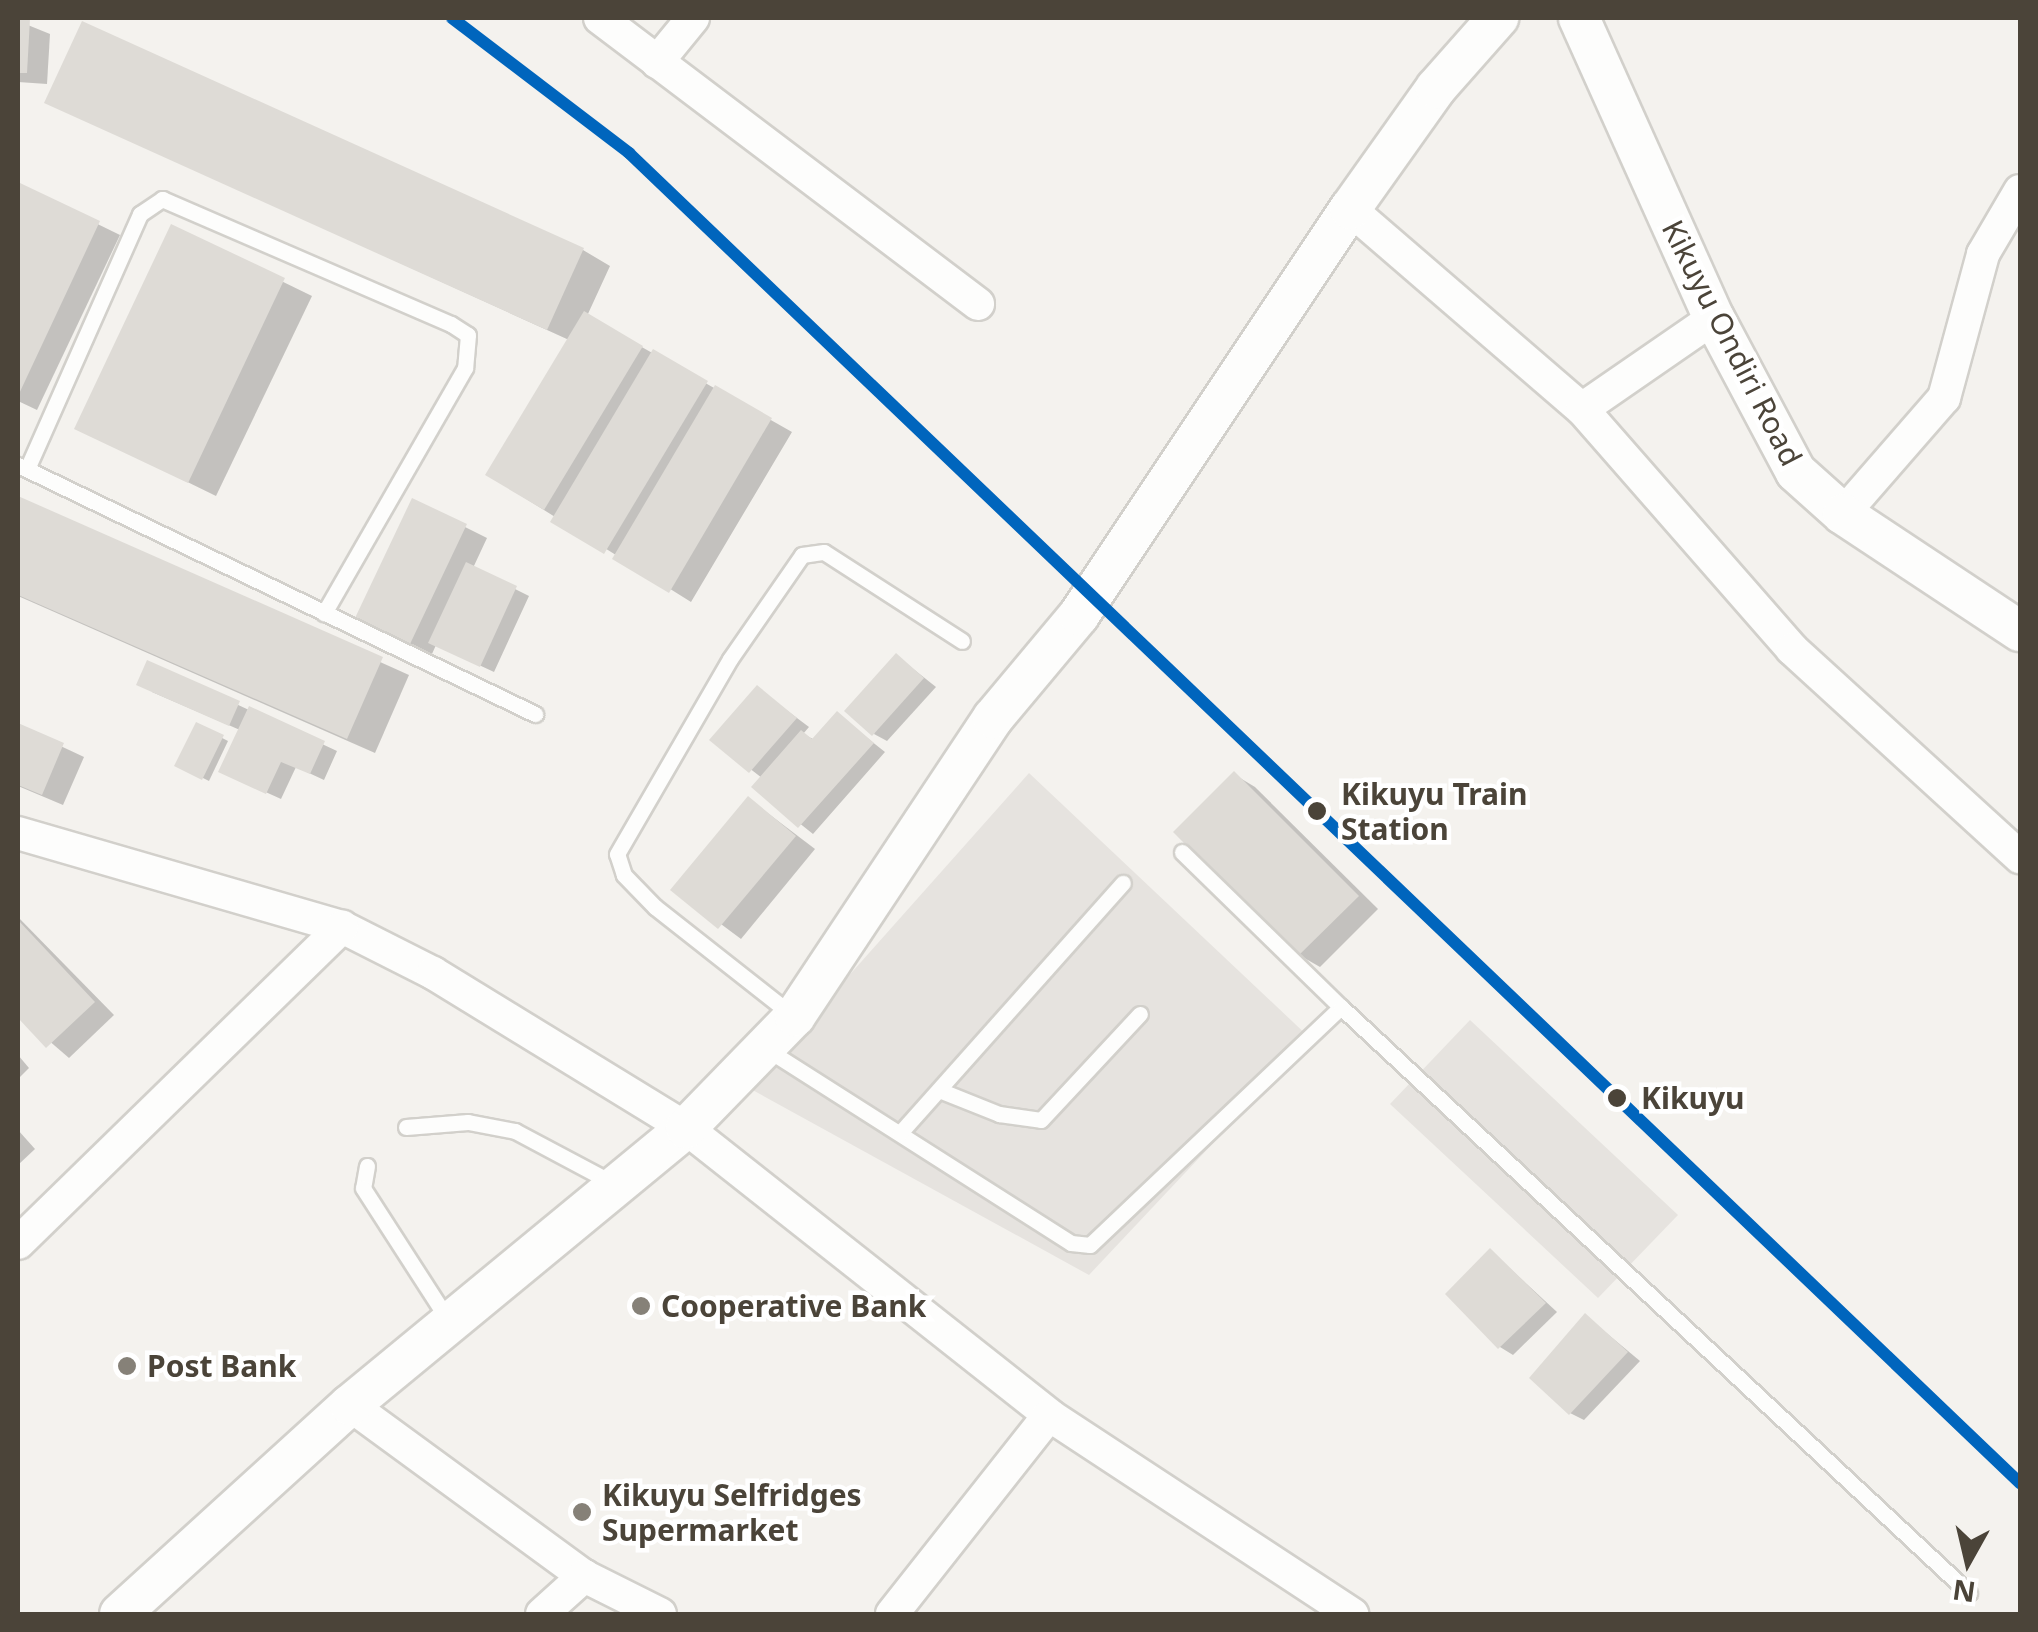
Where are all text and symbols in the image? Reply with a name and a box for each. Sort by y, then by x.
street label: Kikuyu Ondiri Road [1655,214,1809,472]
place label: Kikuyu Train Station [1341,776,1527,846]
marker: Kikuyu Train Station [1302,796,1332,826]
place label: Kikuyu [1641,1080,1745,1116]
marker: Kikuyu [1602,1083,1632,1113]
place label: Cooperative Bank [661,1288,926,1324]
marker: Cooperative Bank [630,1295,652,1317]
place label: Post Bank [147,1348,296,1384]
marker: Post Bank [116,1355,138,1377]
place label: Kikuyu Selfridges Supermarket [602,1477,862,1548]
marker: Kikuyu Selfridges Supermarket [571,1501,593,1523]
north arrow [1918,1512,2018,1612]
text: N [1950,1571,1978,1612]

